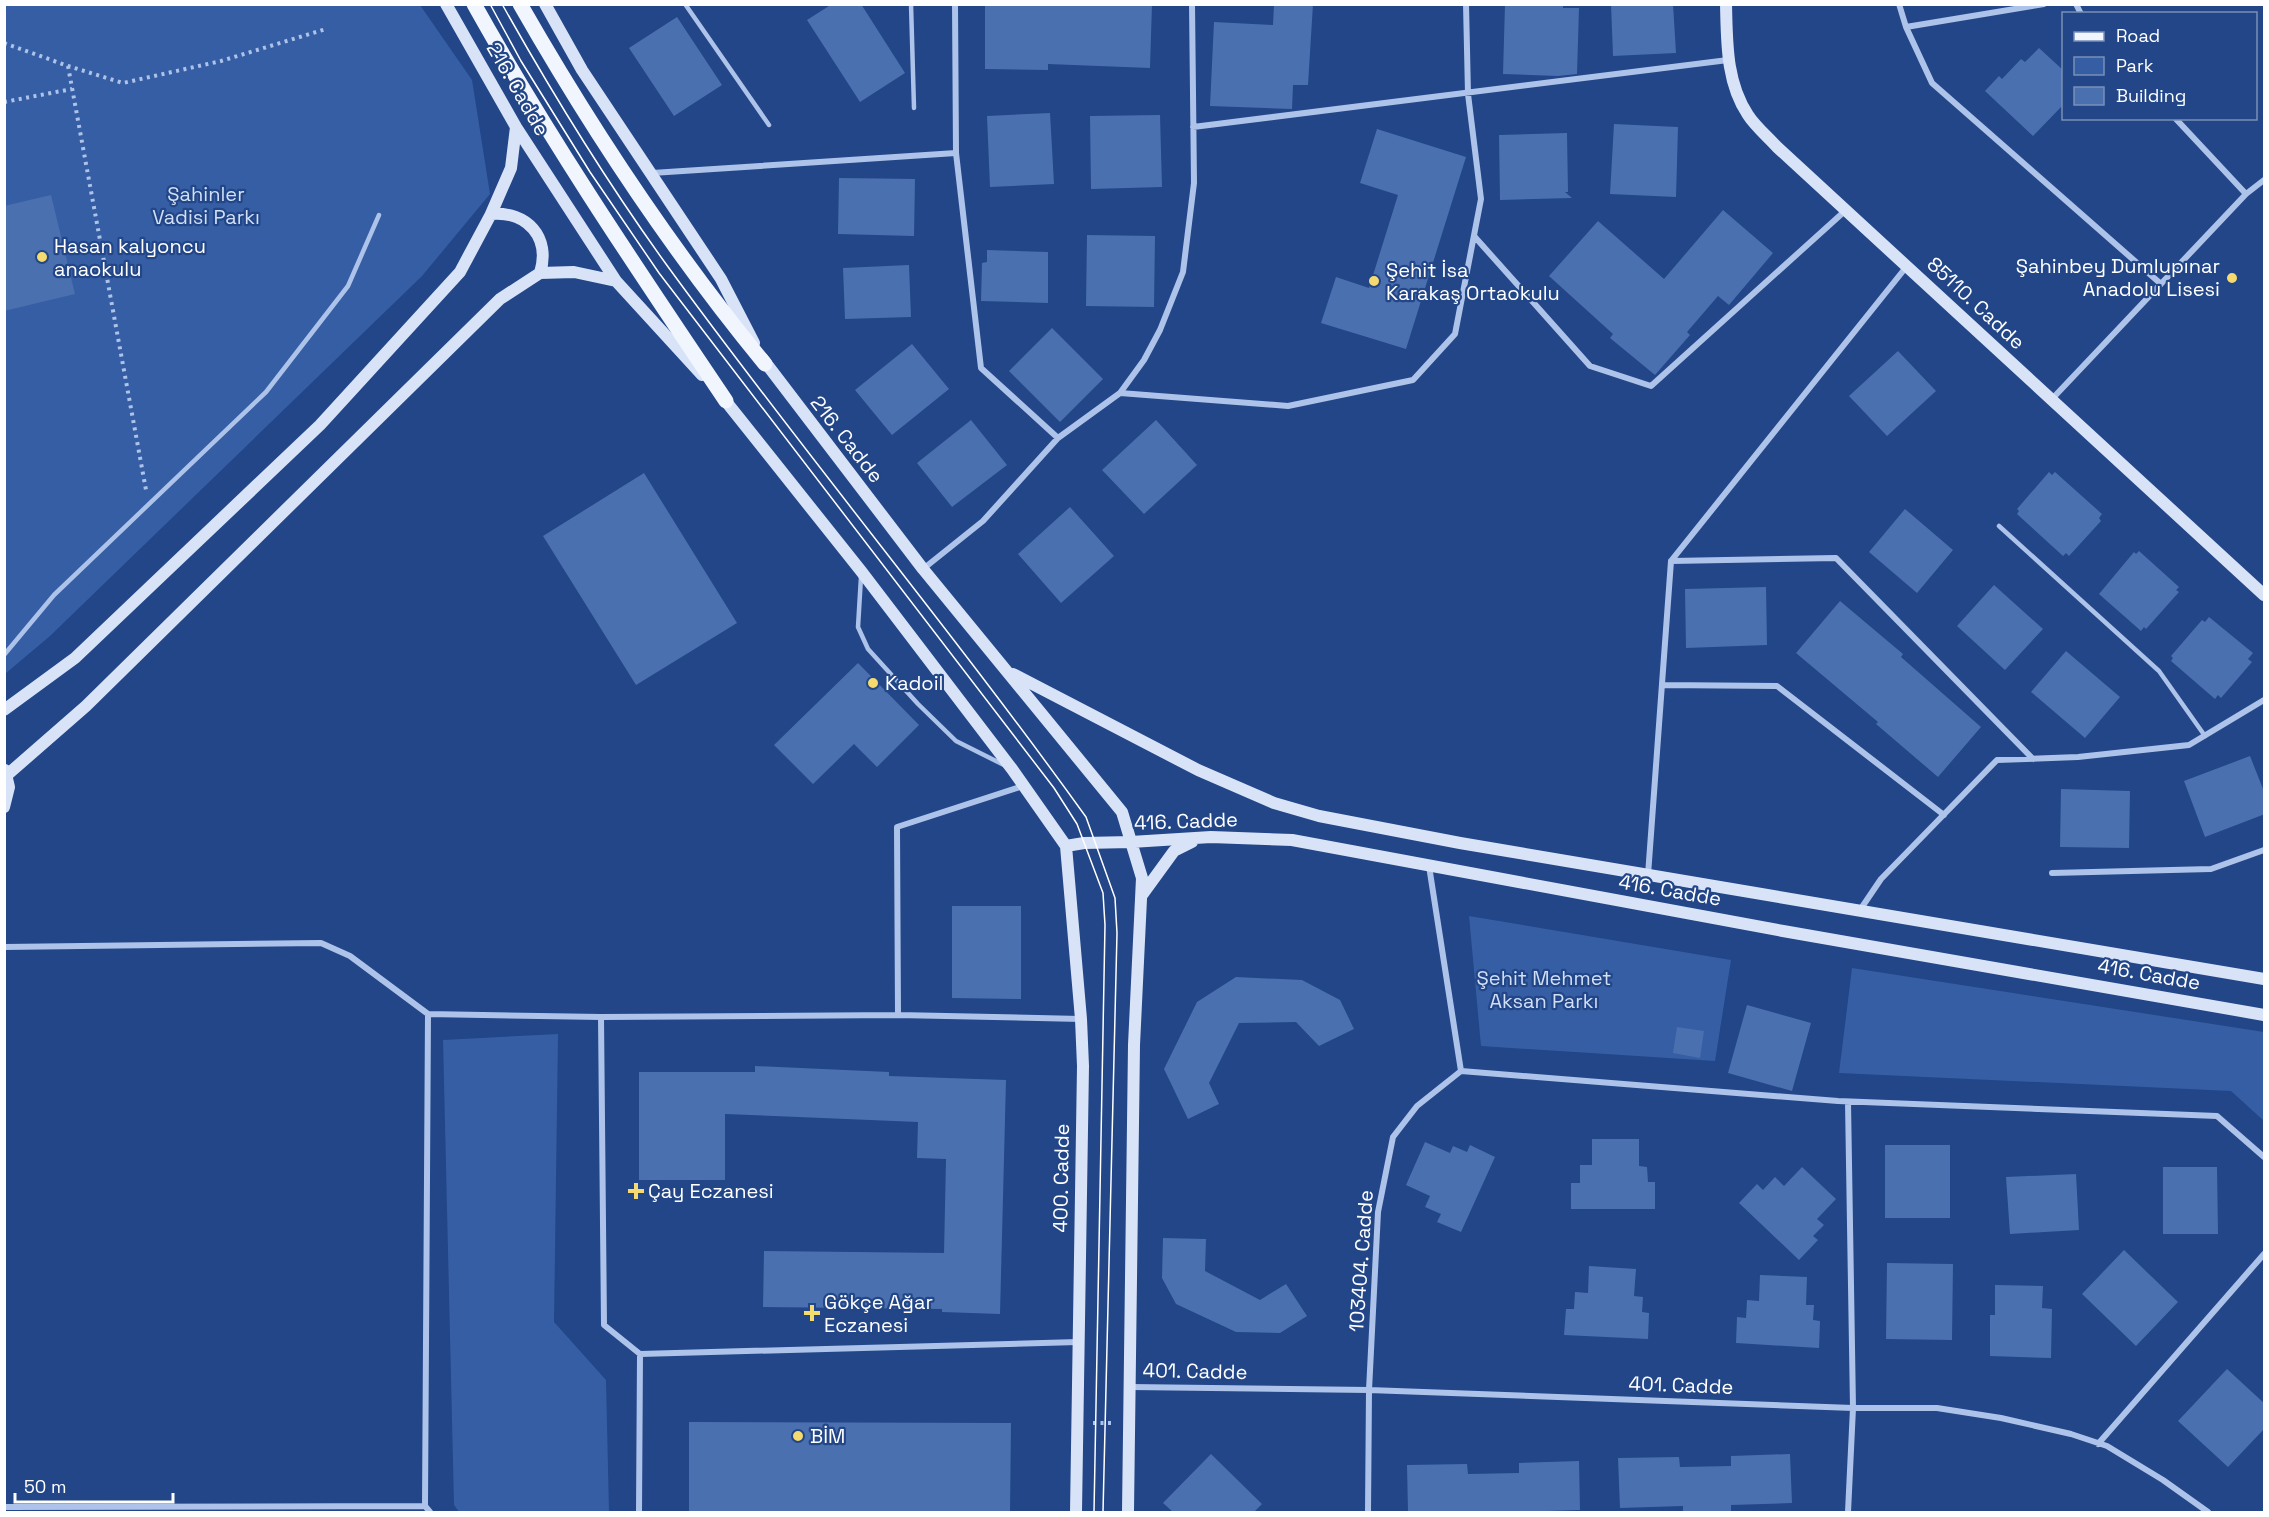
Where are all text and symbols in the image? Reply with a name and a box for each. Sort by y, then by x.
legend [2062,12,2257,120]
text: Road [2116,24,2160,47]
street label: 216. Cadde [481,38,555,140]
text: Park [2116,54,2154,77]
text: Building [2116,84,2186,107]
park label: Şahinler Vadisi Parkı [152,181,260,230]
place label: Hasan kalyoncu anaokulu [54,233,206,282]
marker: Hasan kalyoncu anaokulu [35,250,49,264]
street label: 85110. Cadde [1922,251,2030,355]
place label: Şahinbey Dumlupınar Anadolu Lisesi [2016,253,2220,302]
place label: Şehit İsa Karakaş Ortaokulu [1386,257,1560,306]
marker: Şahinbey Dumlupınar Anadolu Lisesi [2225,271,2239,285]
marker: Şehit İsa Karakaş Ortaokulu [1367,274,1381,288]
street label: 216. Cadde [805,390,889,488]
place label: Kadoil [885,670,943,696]
marker: Kadoil [866,676,880,690]
street label: 416. Cadde [1134,806,1238,836]
street label: 416. Cadde [1617,868,1723,912]
street label: 416. Cadde [2096,952,2202,996]
park label: Şehit Mehmet Aksan Parkı [1477,965,1611,1014]
street label: 400. Cadde [1047,1123,1075,1233]
place label: Çay Eczanesi [648,1178,774,1204]
marker: Çay Eczanesi [629,1184,643,1198]
street label: 103404. Cadde [1343,1189,1379,1333]
place label: Gökçe Ağar Eczanesi [824,1289,933,1338]
marker: Gökçe Ağar Eczanesi [805,1306,819,1320]
street label: 401. Cadde [1142,1357,1248,1385]
street label: 401. Cadde [1628,1370,1734,1400]
place label: BİM [810,1423,845,1449]
marker: BİM [791,1429,805,1443]
scale bar [15,1466,172,1504]
text: 50 m [24,1475,66,1498]

